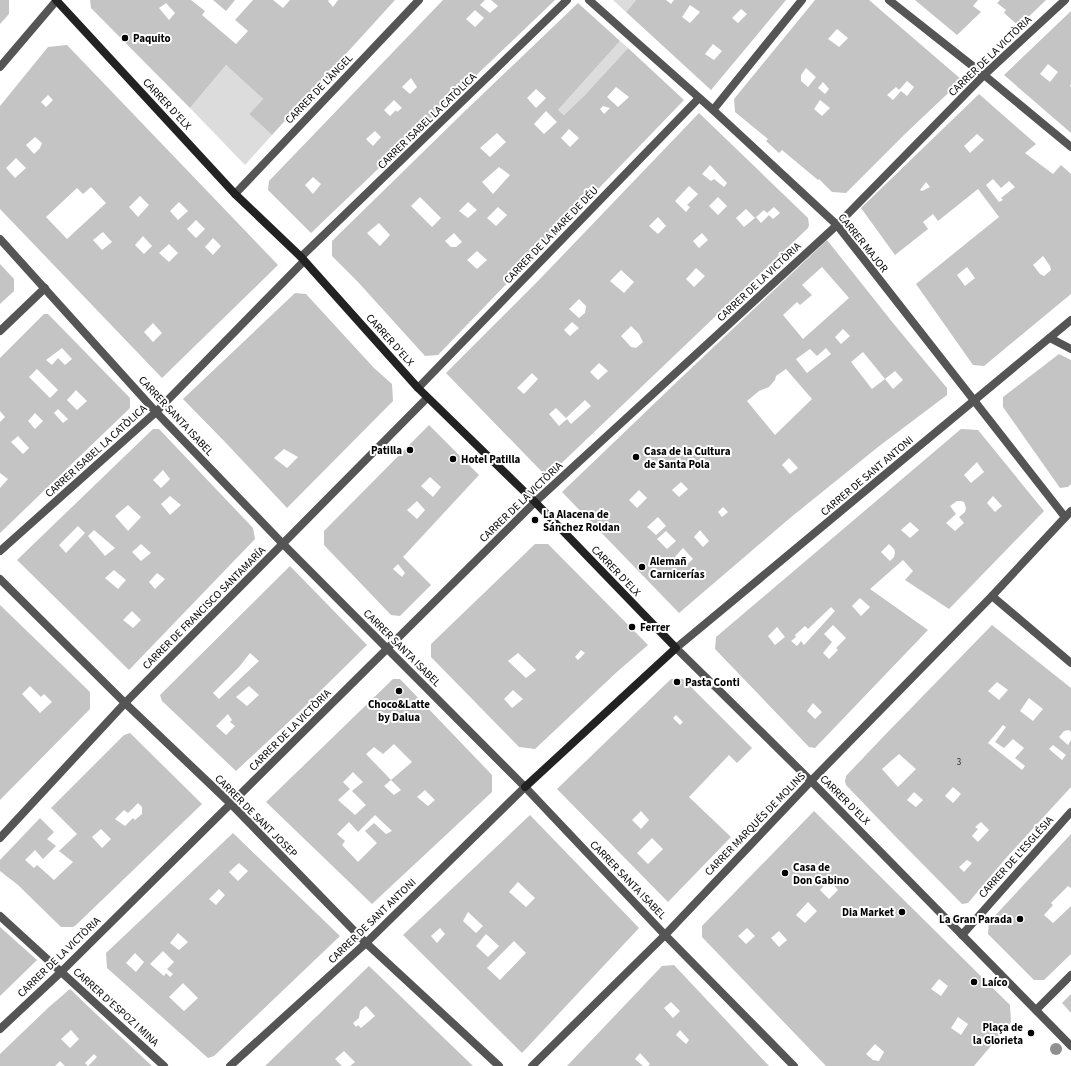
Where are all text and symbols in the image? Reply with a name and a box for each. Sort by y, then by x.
street label: CARRER DE LA VICTÒRIA [945,12,1035,100]
place label: Paquito [133,31,171,46]
marker: Paquito [120,33,130,43]
street label: CARRER DE L'ÀNGEL [282,50,357,127]
street label: CARRER ISABEL LA CATÒLICA [374,70,480,172]
street label: CARRER D'ELX [139,75,195,133]
street label: CARRER DE LA MARE DE DÉU [500,183,602,287]
street label: CARRER MAJOR [835,210,891,276]
street label: CARRER DE LA VICTÒRIA [714,239,804,325]
street label: CARRER D'ELX [363,311,418,370]
street label: CARRER SANTA ISABEL [135,373,217,460]
street label: CARRER ISABEL LA CATÒLICA [42,401,150,501]
street label: CARRER DE SANT ANTONI [817,433,917,519]
place label: Patilla [371,443,402,458]
place label: Casa de la Cultura de Santa Pola [644,444,731,472]
marker: Patilla [405,445,415,455]
place label: Hotel Patilla [461,452,521,467]
marker: Casa de la Cultura de Santa Pola [631,452,641,462]
marker: Hotel Patilla [448,454,458,464]
street label: CARRER DE LA VICTÒRIA [476,458,566,546]
place label: La Alacena de Sánchez Roldan [543,507,620,535]
marker: La Alacena de Sánchez Roldan [530,515,540,525]
street label: CARRER D'ELX [588,542,644,600]
street label: CARRER DE FRANCISCO SANTAMARÍA [139,543,269,673]
place label: Alemañ Carnicerías [649,554,705,582]
marker: Alemañ Carnicerías [637,562,647,572]
street label: CARRER SANTA ISABEL [360,606,445,691]
place label: Ferrer [640,620,671,635]
marker: Ferrer [627,622,637,632]
place label: Pasta Conti [685,675,740,690]
marker: Pasta Conti [672,677,682,687]
street label: CARRER DE LA VICTÒRIA [246,686,334,774]
marker: Choco&Latte by Dalua [394,686,404,696]
place label: Choco&Latte by Dalua [368,697,430,725]
house number: 3 [957,756,962,769]
street label: CARRER MARQUÉS DE MOLINS [701,769,809,879]
street label: CARRER DE SANT JOSEP [211,771,301,861]
street label: CARRER D'ELX [817,772,874,829]
street label: CARRER DE L'ESGLÉSIA [975,813,1057,901]
street label: CARRER SANTA ISABEL [586,837,670,923]
place label: Casa de Don Gabino [793,860,849,888]
marker: Casa de Don Gabino [780,868,790,878]
street label: CARRER DE SANT ANTONI [325,875,419,967]
place label: Dia Market [842,905,895,920]
marker: Dia Market [897,907,907,917]
place label: La Gran Parada [939,912,1012,927]
street label: CARRER DE LA VICTÒRIA [14,913,104,1001]
marker: La Gran Parada [1015,914,1025,924]
street label: CARRER D'ESPOZ I MINA [70,964,162,1050]
place label: Laíco [982,975,1007,990]
marker: Laíco [969,977,979,987]
place label: Plaça de la Glorieta [973,1020,1023,1048]
marker: Plaça de la Glorieta [1026,1028,1036,1038]

